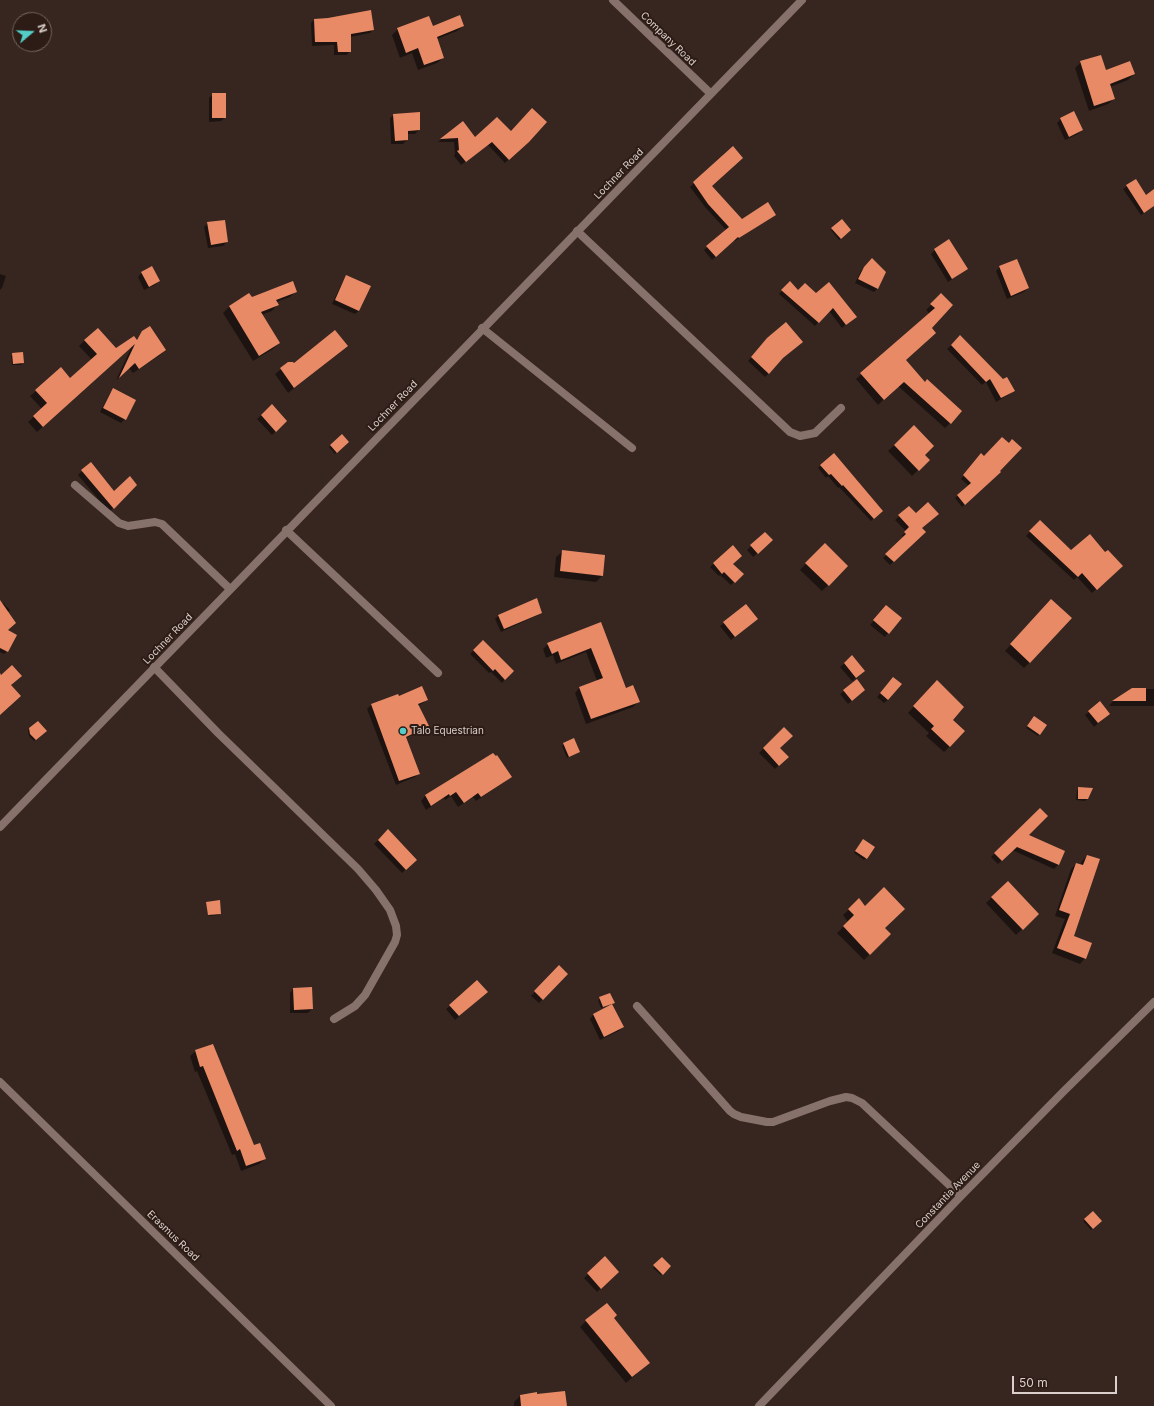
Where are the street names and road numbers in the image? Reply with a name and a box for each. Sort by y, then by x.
street label: Company Road [638,10,698,68]
street label: Lochner Road [592,146,646,202]
street label: Lochner Road [366,378,420,434]
street label: Lochner Road [141,611,195,667]
street label: Constantia Avenue [913,1159,983,1231]
street label: Erasmus Road [145,1208,201,1264]

